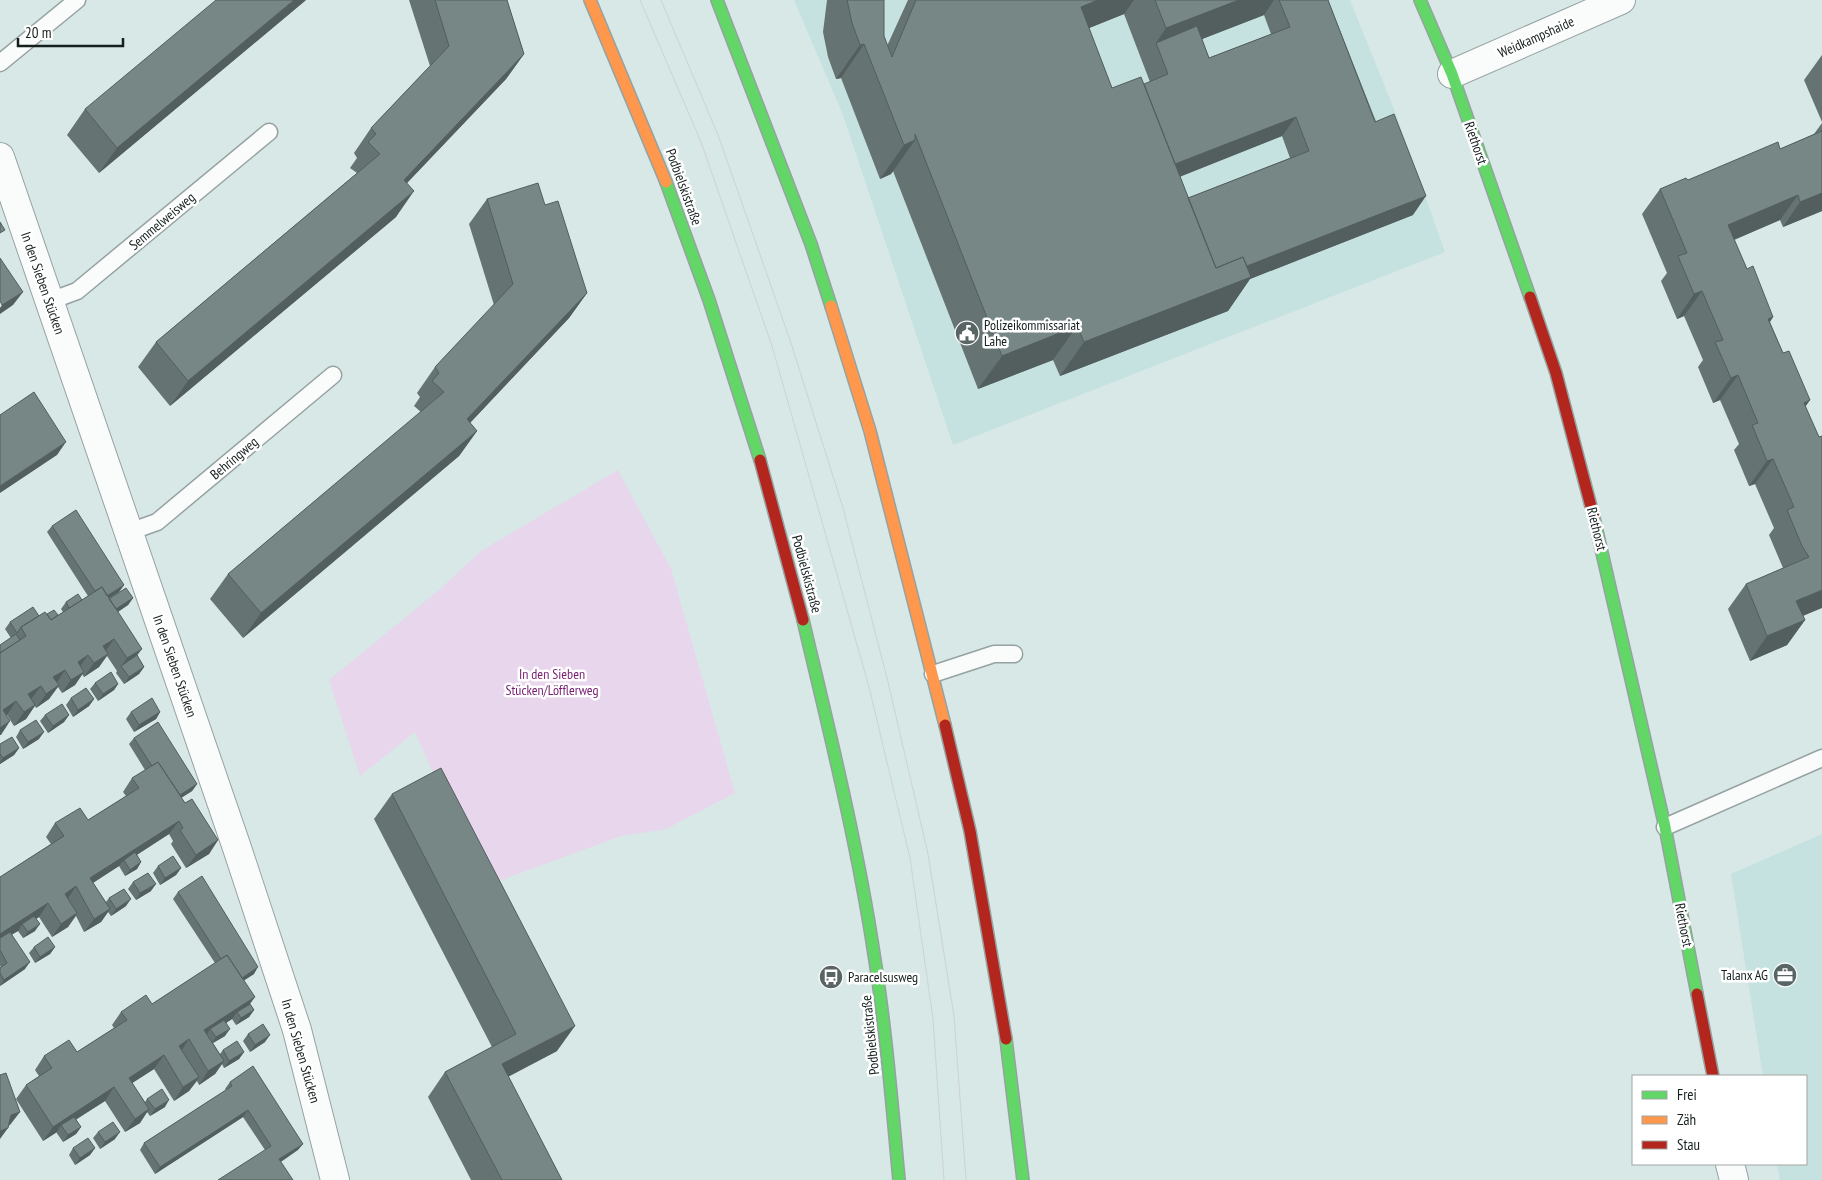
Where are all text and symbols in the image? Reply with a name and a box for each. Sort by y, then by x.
street label: Weidkampshaide [1495,12,1577,62]
scale bar [18,15,122,47]
text: 20 m [25,23,51,42]
street label: Riethorst [1460,119,1492,167]
street label: Podbielskistraße [662,146,706,228]
street label: Semmelweisweg [125,188,199,254]
street label: In den Sieben Stücken [17,229,69,337]
place label: Polizeikommissariat Lahe [984,316,1080,350]
public building icon: Polizeikommissariat Lahe [954,320,980,346]
street label: Behringweg [206,433,262,483]
street label: Riethorst [1583,505,1611,553]
street label: Podbielskistraße [788,533,826,615]
street label: In den Sieben Stücken [149,612,201,720]
park label: In den Sieben Stücken/Löfflerweg [506,665,599,699]
street label: Riethorst [1671,902,1697,948]
office icon: Talanx AG [1772,962,1798,988]
bus stop icon: Paracelsusweg [818,964,844,990]
place label: Talanx AG [1721,966,1768,984]
place label: Paracelsusweg [848,968,918,986]
street label: Podbielskistraße [857,994,883,1076]
street label: In den Sieben Stücken [278,997,324,1105]
legend [1632,1075,1807,1165]
text: Frei [1677,1085,1697,1104]
text: Zäh [1677,1110,1696,1129]
text: Stau [1677,1135,1700,1154]

